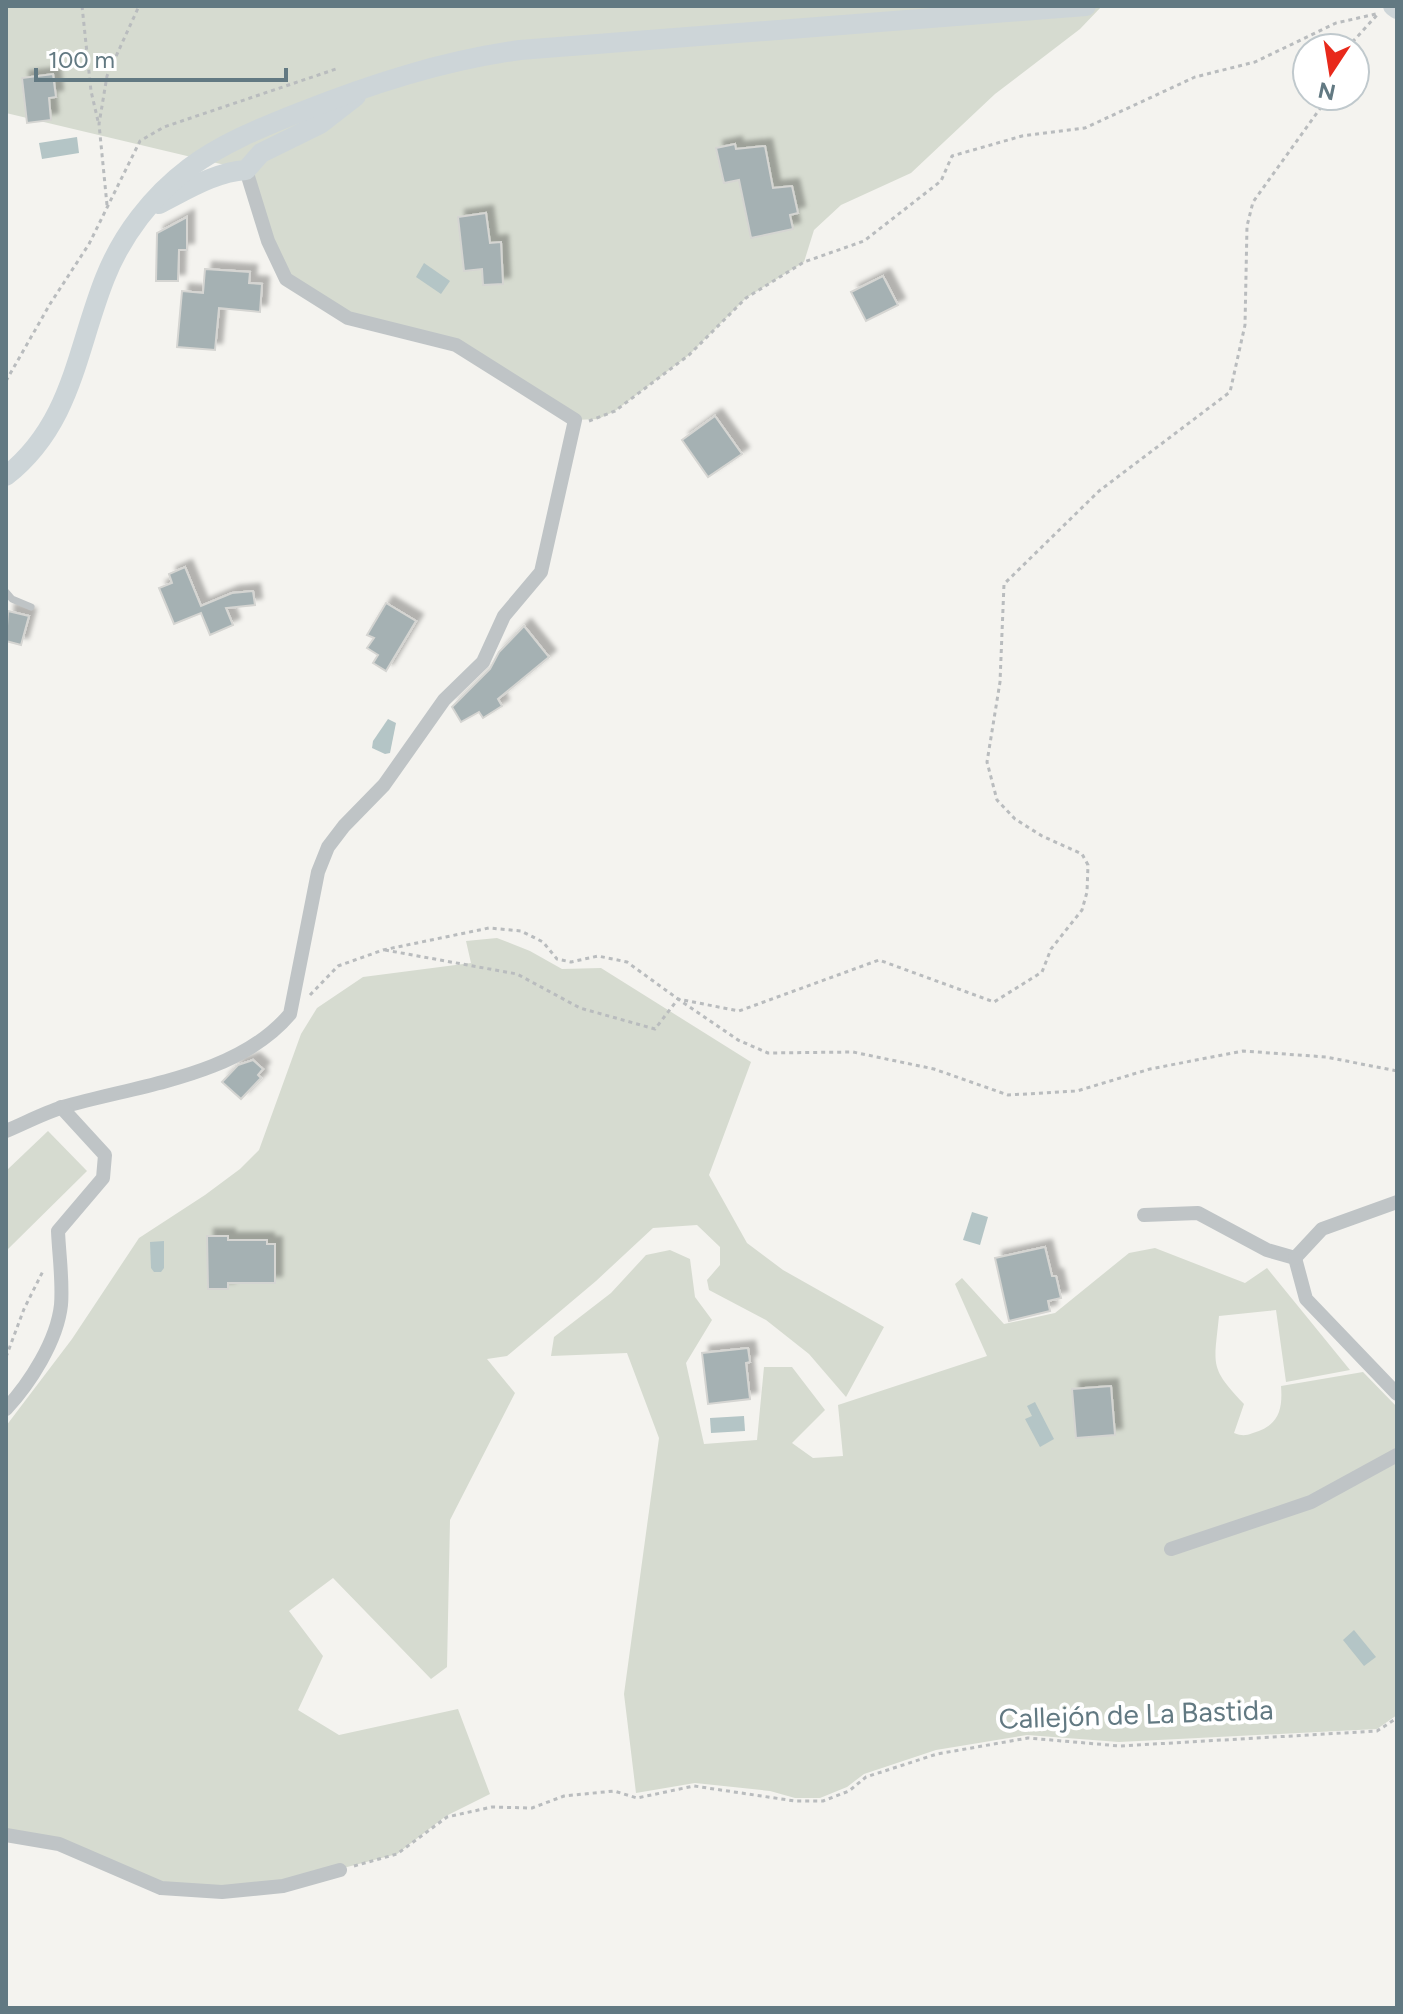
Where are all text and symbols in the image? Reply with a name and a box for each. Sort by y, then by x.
scale bar [36,32,286,82]
north arrow [1291,32,1371,112]
text: 100 m [48,45,115,74]
text: N [1316,76,1338,106]
street label: Callejón de La Bastida [998,1692,1274,1736]

